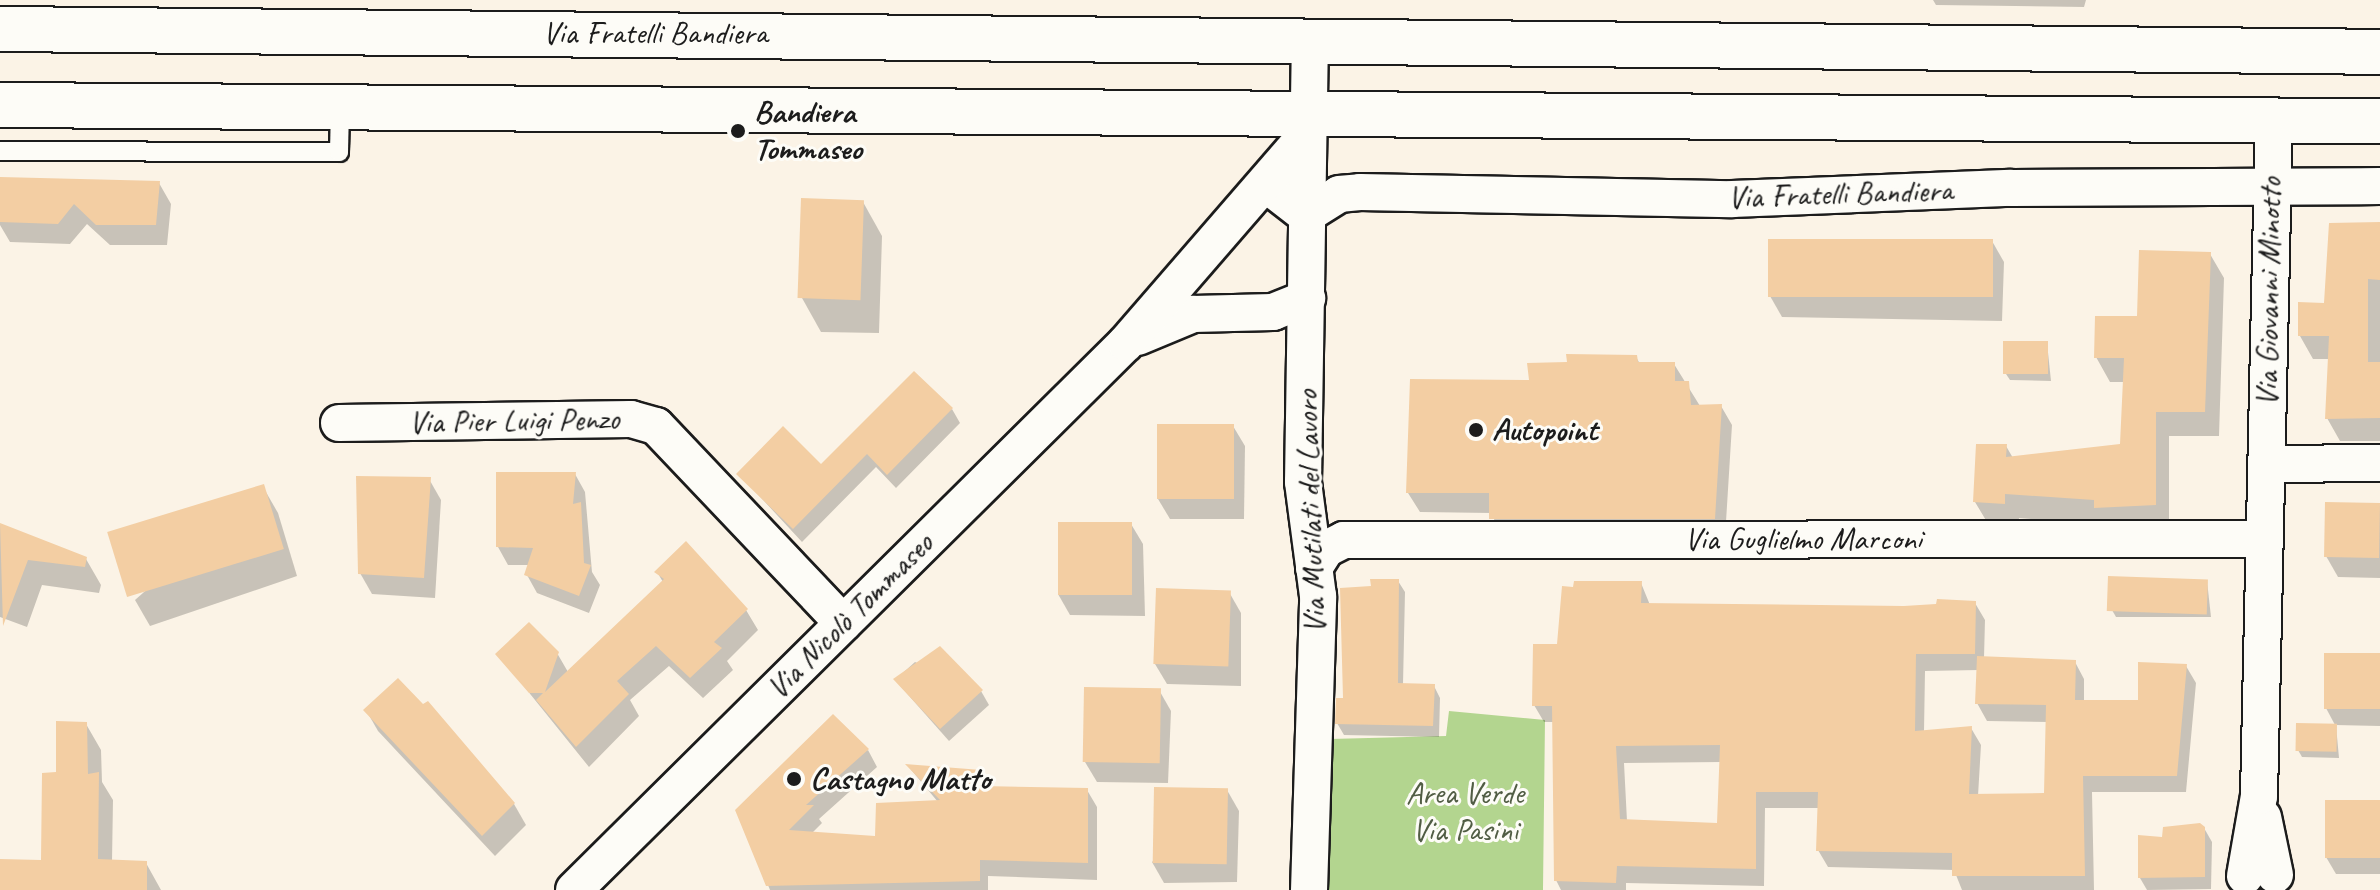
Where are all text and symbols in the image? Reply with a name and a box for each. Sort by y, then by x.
street label: Via Fratelli Bandiera [542,14,768,52]
place label: Bandiera Tommaseo [754,94,862,169]
marker: Bandiera Tommaseo [729,122,747,140]
street label: Via Fratelli Bandiera [1726,171,1954,217]
street label: Via Giovanni Minotto [2248,177,2290,407]
street label: Via Mutilati del Lavoro [1288,389,1334,635]
street label: Via Pier Luigi Penzo [409,400,619,442]
place label: Autopoint [1492,411,1597,449]
marker: Autopoint [1467,421,1485,439]
street label: Via Guglielmo Marconi [1684,520,1922,558]
street label: Via Nicolò Tommaseo [758,524,942,708]
place label: Castagno Matto [810,760,990,798]
marker: Castagno Matto [785,770,803,788]
park label: Area Verde Via Pasini [1406,775,1524,850]

